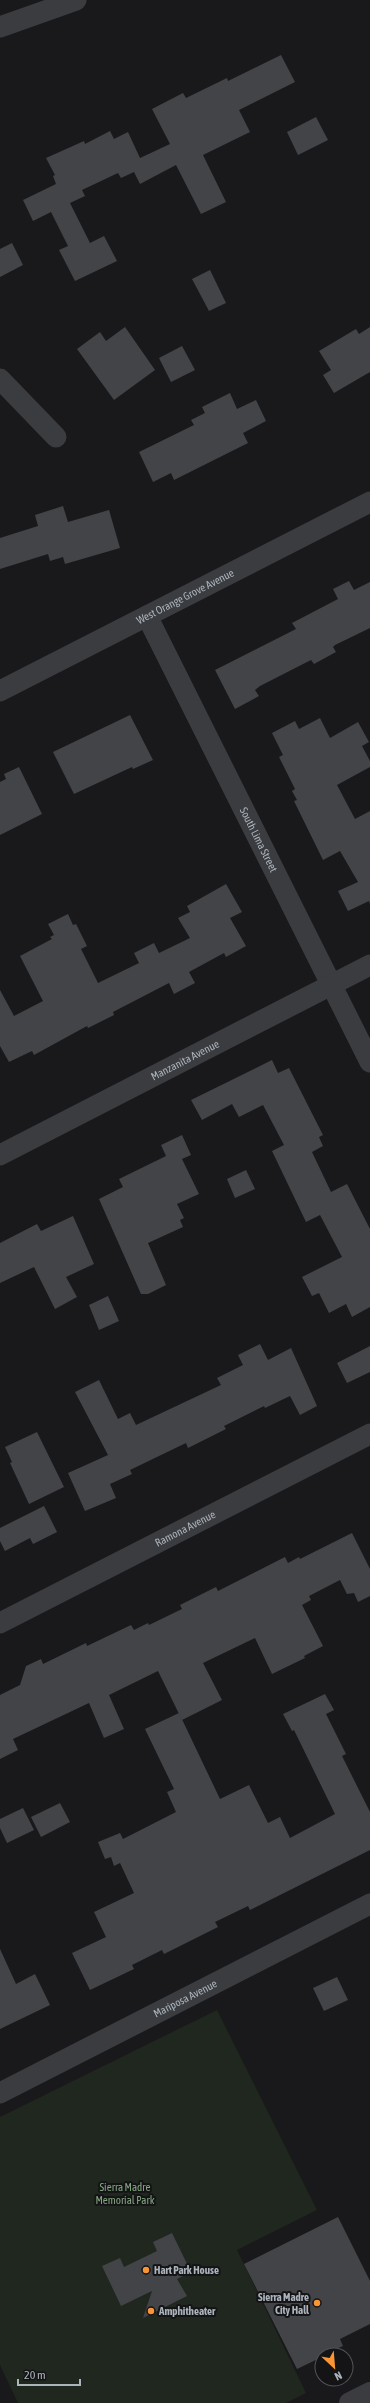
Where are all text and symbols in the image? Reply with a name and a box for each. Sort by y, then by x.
street label: West Orange Grove Avenue [134,567,236,626]
street label: South Lima Street [238,805,280,874]
street label: Manzanita Avenue [149,1037,221,1082]
street label: Ramona Avenue [153,1508,217,1549]
street label: Mariposa Avenue [151,1977,219,2020]
park label: Sierra Madre Memorial Park [95,2181,155,2206]
place label: Hart Park House [154,2264,219,2276]
marker: Hart Park House [141,2265,151,2275]
place label: Sierra Madre City Hall [258,2291,310,2316]
marker: Sierra Madre City Hall [312,2298,322,2308]
place label: Amphitheater [158,2305,216,2317]
marker: Amphitheater [146,2306,156,2316]
north arrow [314,2347,354,2387]
scale bar [18,2361,80,2387]
text: 20 m [24,2368,46,2382]
text: N [333,2369,344,2383]

